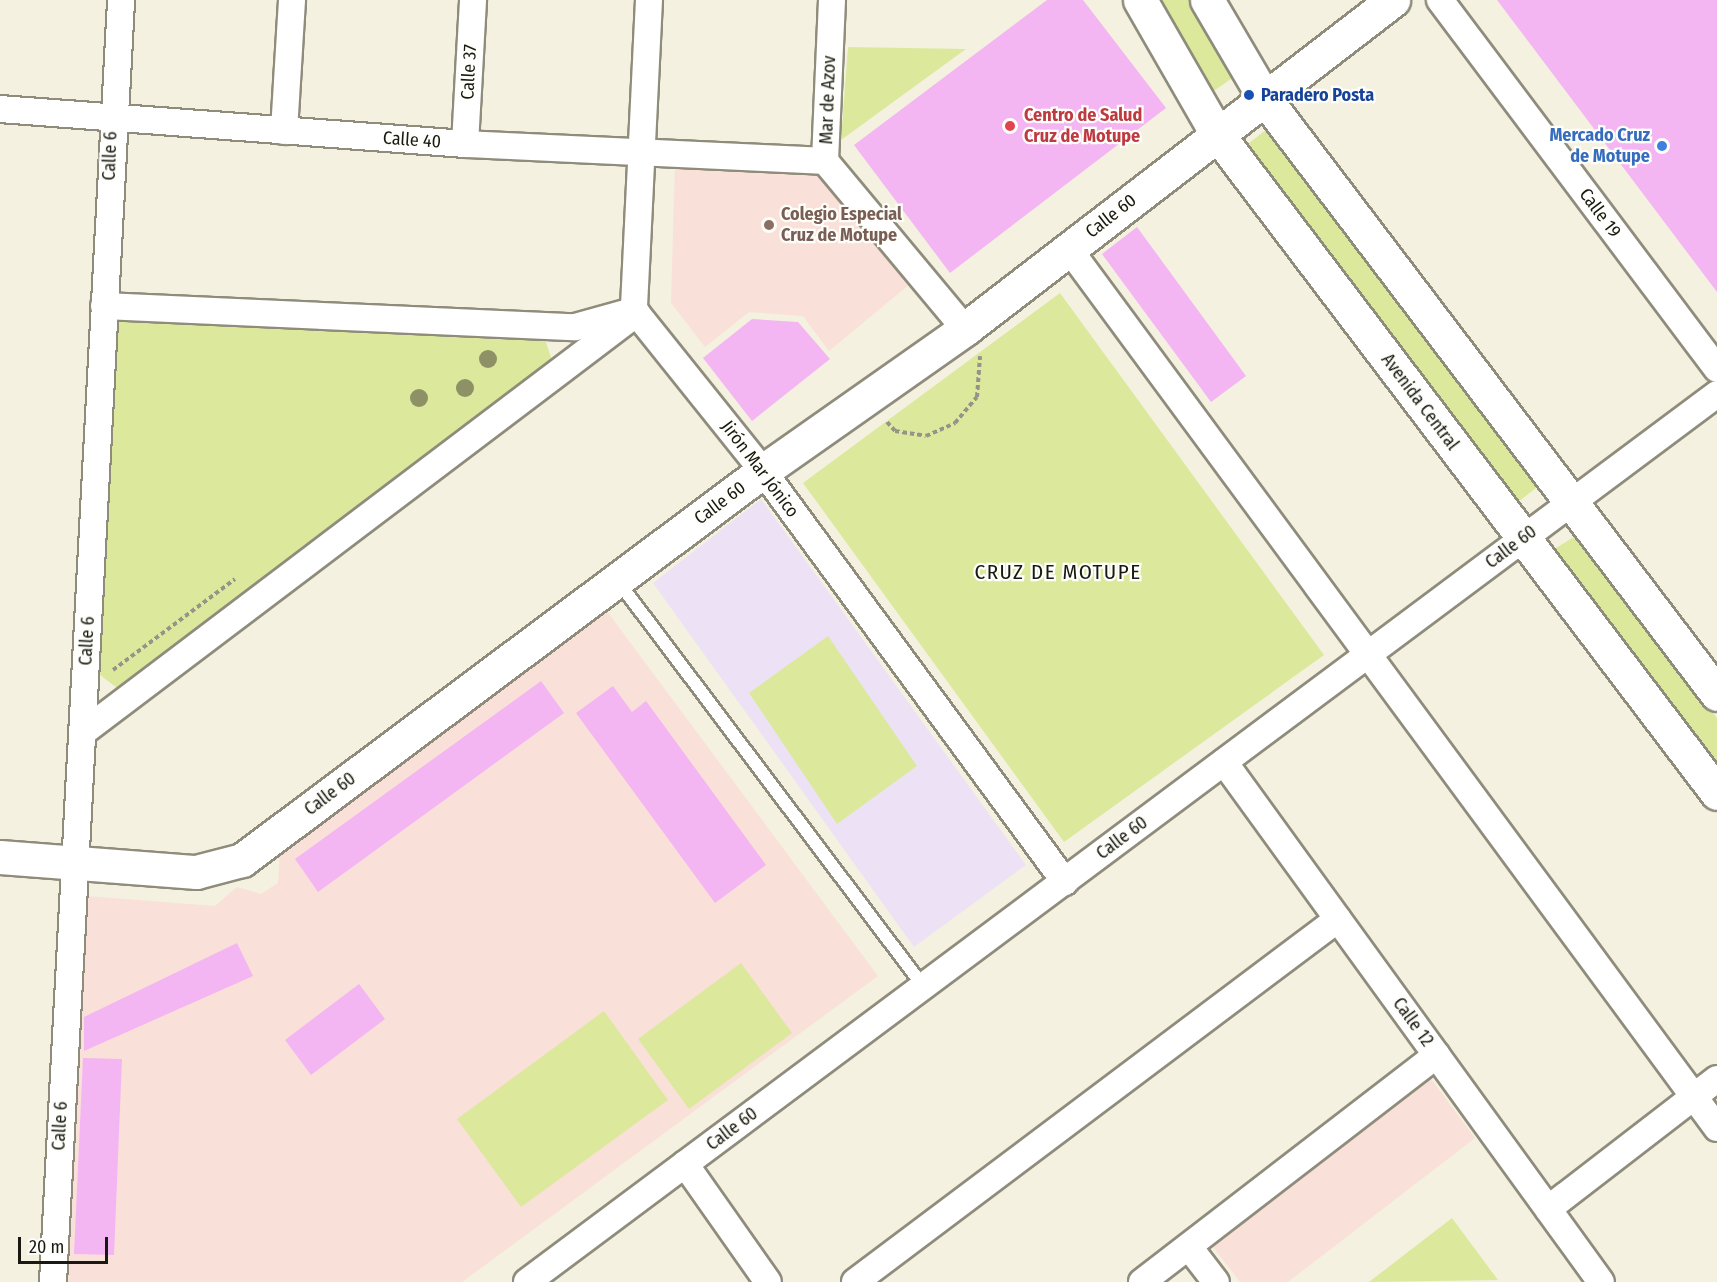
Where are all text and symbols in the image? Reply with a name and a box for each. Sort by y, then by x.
street label: Calle 37 [457,44,481,100]
street label: Mar de Azov [816,55,840,145]
place label: Paradero Posta [1261,84,1374,106]
marker: Paradero Posta [1242,88,1256,102]
place label: Centro de Salud Cruz de Motupe [1024,105,1142,148]
marker: Centro de Salud Cruz de Motupe [1001,117,1019,135]
place label: Mercado Cruz de Motupe [1549,125,1650,168]
street label: Calle 40 [382,127,442,153]
street label: Calle 6 [98,131,122,181]
marker: Mercado Cruz de Motupe [1655,139,1669,153]
street label: Calle 19 [1575,184,1625,242]
street label: Calle 60 [1081,189,1141,243]
place label: Colegio Especial Cruz de Motupe [781,204,902,246]
marker: Colegio Especial Cruz de Motupe [762,218,776,232]
street label: Avenida Central [1377,350,1463,454]
street label: Jirón Mar Jónico [717,416,803,522]
street label: Calle 60 [690,477,750,529]
street label: Calle 60 [1481,521,1541,573]
district label: CRUZ DE MOTUPE [974,559,1142,585]
street label: Calle 6 [75,616,99,666]
street label: Calle 60 [300,768,360,820]
street label: Calle 60 [1092,812,1152,864]
street label: Calle 12 [1388,993,1438,1051]
street label: Calle 6 [48,1101,72,1151]
street label: Calle 60 [702,1103,762,1155]
scale bar [21,1225,111,1263]
text: 20 m [29,1236,64,1258]

